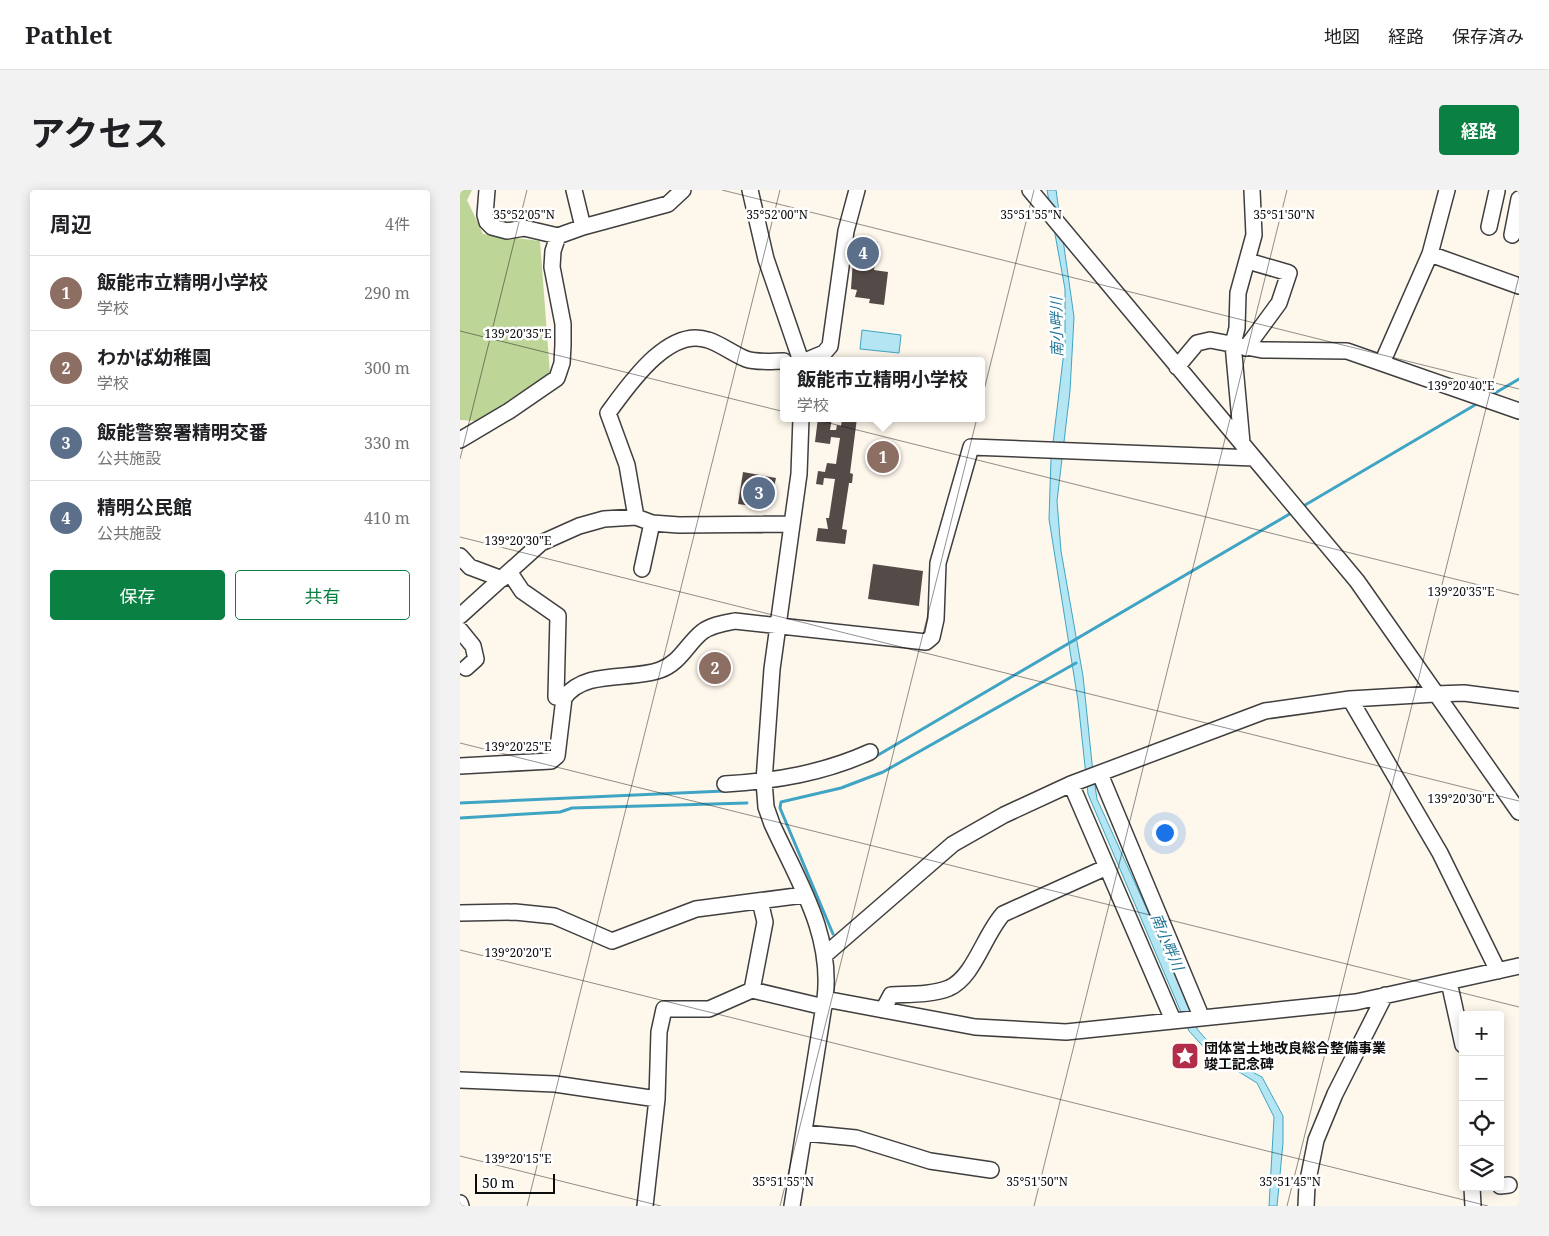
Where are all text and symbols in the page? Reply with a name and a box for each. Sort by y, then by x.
text: Pathlet [25,18,112,51]
text: 地図 [1324,24,1360,48]
text: 経路 [1388,24,1424,48]
text: 保存済み [1452,24,1524,48]
button: 経路 [1439,105,1519,155]
text: アクセス [30,109,168,156]
text: 35°52'05"N [493,206,555,223]
text: 35°52'00"N [746,206,808,223]
text: 35°51'55"N [1000,206,1062,223]
text: 35°51'50"N [1253,206,1315,223]
text: 周辺 [50,210,92,238]
text: 4件 [385,213,410,235]
pin: 4 [847,234,879,272]
text: 飯能市立精明小学校 [97,269,268,295]
text: 1 [61,282,71,304]
text: 290 m [364,282,410,304]
water label: 南小畔川 [1045,295,1067,357]
text: 学校 [97,297,129,319]
text: 139°20'35"E [485,325,551,342]
text: わかば幼稚園 [97,344,211,370]
text: 2 [61,357,71,379]
text: 300 m [364,357,410,379]
popup [780,357,985,422]
text: 飯能市立精明小学校 [797,366,968,392]
text: 学校 [97,372,129,394]
text: 139°20'40"E [1428,377,1494,394]
text: 学校 [797,394,829,416]
text: 飯能警察署精明交番 [97,419,268,445]
text: 3 [61,432,71,454]
text: 330 m [364,432,410,454]
pin: 1 [867,438,899,476]
text: 公共施設 [97,447,161,469]
pin: 3 [743,474,775,512]
text: 精明公民館 [97,494,192,520]
text: 4 [61,507,71,529]
text: 410 m [364,507,410,529]
text: 公共施設 [97,522,161,544]
text: 139°20'30"E [485,532,551,549]
button: 保存 [50,570,225,620]
button: 共有 [235,570,410,620]
text: 139°20'35"E [1428,583,1494,600]
pin: 2 [699,649,731,687]
text: 139°20'25"E [485,738,551,755]
text: 139°20'30"E [1428,790,1494,807]
your location [1152,820,1178,846]
water label: 南小畔川 [1147,910,1190,975]
text: 139°20'20"E [485,944,551,961]
map controls [1459,1011,1504,1191]
button: + [1459,1011,1504,1056]
place label: 団体営土地改良総合整備事業 竣工記念碑 [1204,1038,1386,1073]
place icon: 団体営土地改良総合整備事業 竣工記念碑 [1170,1041,1200,1071]
button: − [1459,1056,1504,1101]
button: locate [1459,1101,1504,1146]
button: layers [1459,1146,1504,1191]
text: 139°20'15"E [485,1150,551,1167]
scale bar [475,1171,555,1194]
text: 50 m [482,1173,515,1192]
text: 35°51'55"N [752,1173,814,1190]
text: 35°51'50"N [1006,1173,1068,1190]
text: 35°51'45"N [1259,1173,1321,1190]

